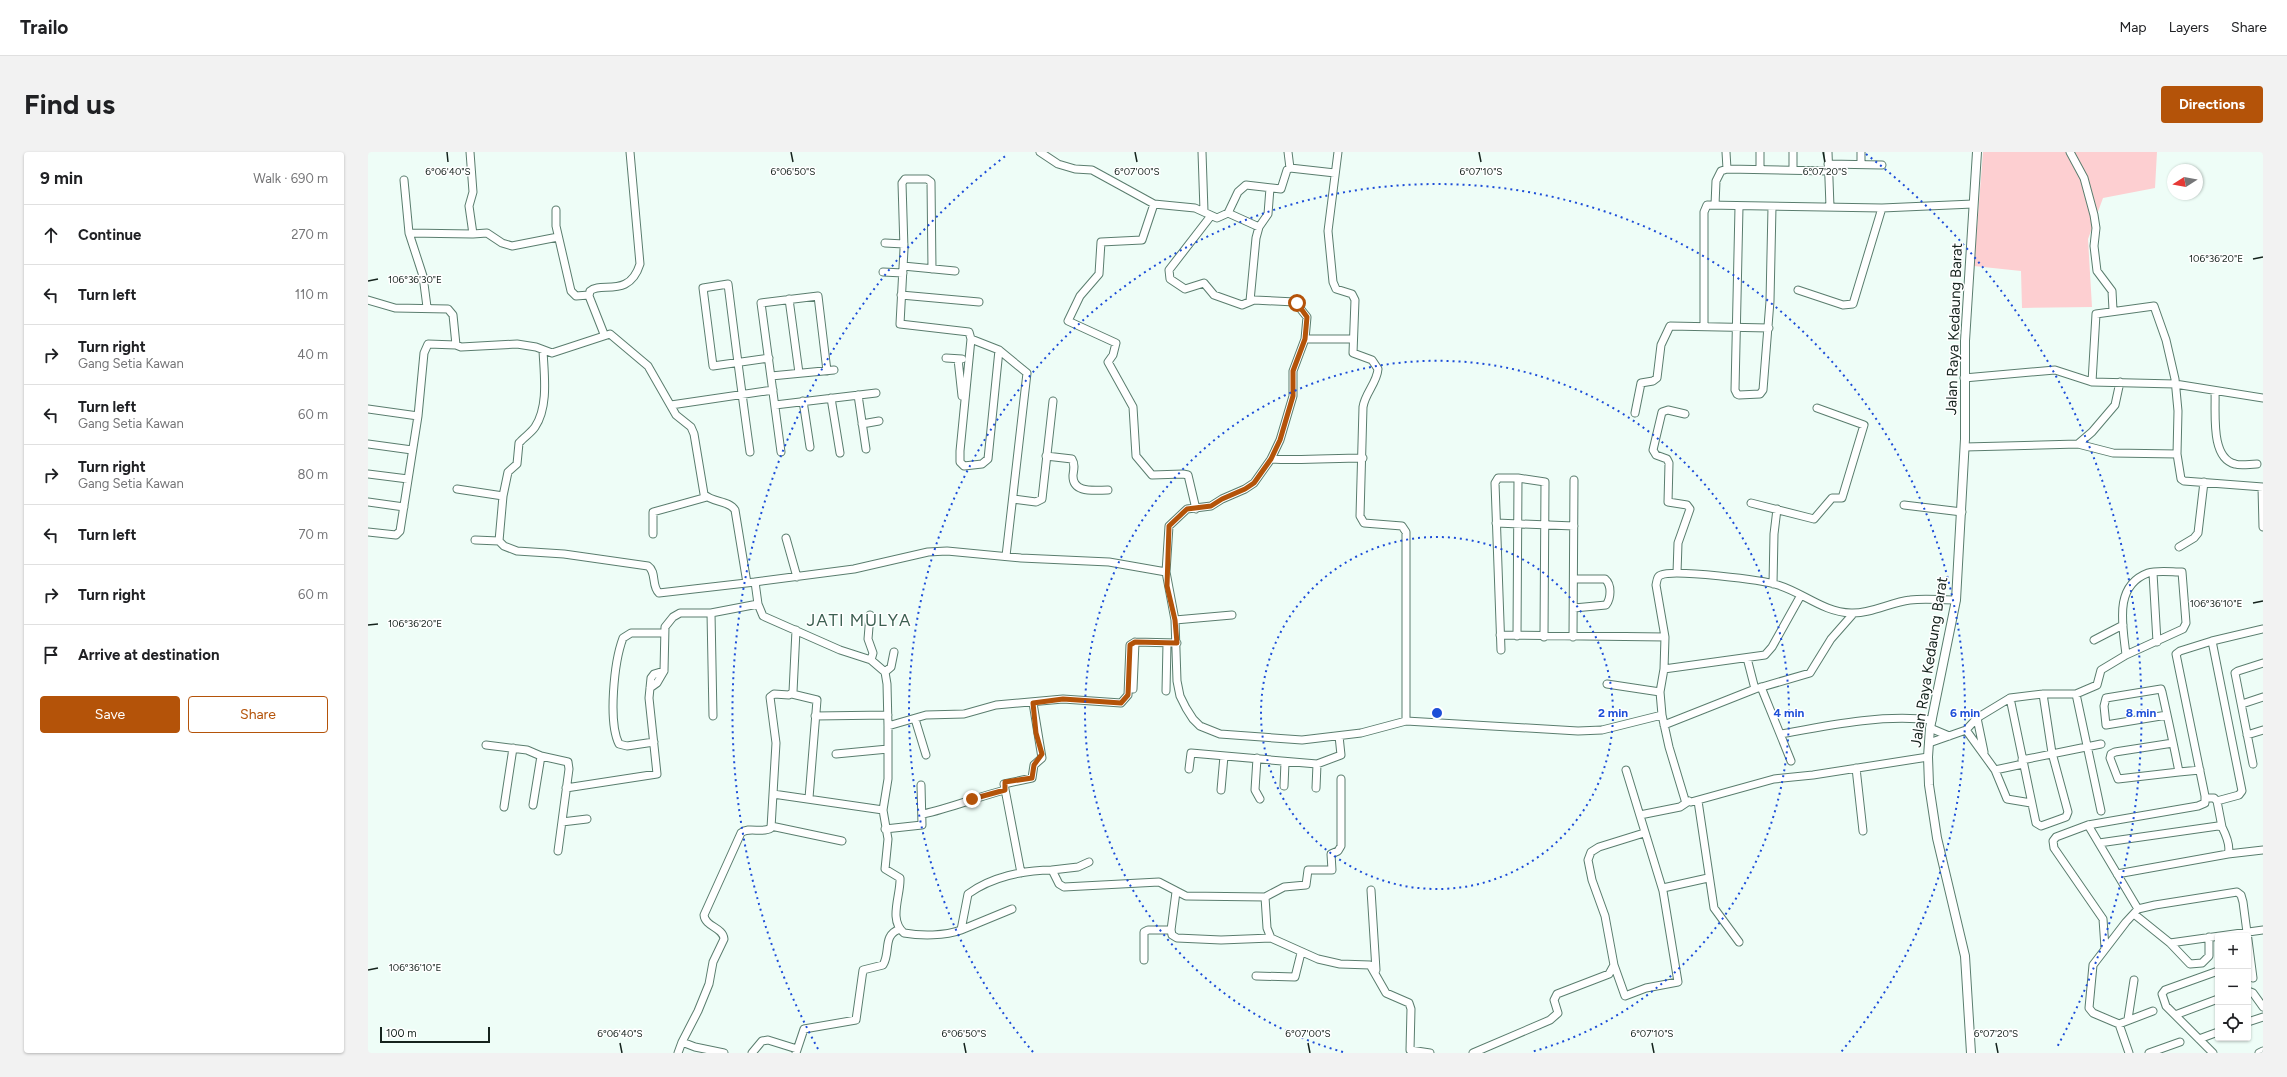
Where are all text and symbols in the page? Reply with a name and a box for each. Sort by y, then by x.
text: Trailo [20,16,68,39]
text: Map [2119,19,2147,36]
text: Layers [2169,19,2209,36]
text: Share [2231,19,2267,36]
button: Directions [2161,86,2263,123]
text: Find us [24,87,115,121]
north arrow [2167,164,2203,200]
text: 6°06'40"S [425,165,471,178]
text: 6°06'50"S [771,165,815,178]
text: 6°07'00"S [1114,165,1160,178]
text: 6°07'10"S [1459,165,1503,178]
text: 6°07'20"S [1803,165,1847,178]
text: 9 min [40,168,83,188]
text: Walk · 690 m [253,171,328,186]
icon: ahead [40,224,62,246]
text: Continue [78,226,141,244]
text: 270 m [291,227,328,242]
street label: Jalan Raya Kedaung Barat [1942,242,1966,416]
text: 106°36'20"E [2189,252,2243,265]
text: 106°36'30"E [388,273,442,286]
icon: left [40,284,62,306]
text: Turn left [78,286,136,304]
text: 110 m [295,287,328,302]
route start [1288,294,1306,312]
text: Turn right [78,338,146,356]
icon: right [40,344,62,366]
text: 40 m [297,347,328,362]
text: Gang Setia Kawan [78,356,184,371]
text: Turn left [78,398,136,416]
icon: left [40,404,62,426]
text: 60 m [298,407,328,422]
text: Gang Setia Kawan [78,416,184,431]
text: Turn right [78,458,146,476]
icon: right [40,464,62,486]
text: 80 m [297,467,328,482]
text: Gang Setia Kawan [78,476,184,491]
icon: left [40,524,62,546]
text: Turn left [78,526,136,544]
text: 70 m [298,527,328,542]
street label: Jalan Raya Kedaung Barat [1907,575,1951,749]
icon: right [40,584,62,606]
text: Turn right [78,586,146,604]
text: 60 m [298,587,328,602]
text: 106°36'10"E [2190,597,2242,610]
district label: JATI MULYA [806,610,912,630]
text: 106°36'20"E [388,617,442,630]
icon: arrive [40,644,62,666]
text: Arrive at destination [78,646,219,664]
button: Save [40,696,180,733]
button: Share [188,696,328,733]
centre of rings [1430,706,1444,720]
text: 2 min [1598,706,1628,720]
text: 4 min [1774,706,1805,720]
text: 6 min [1950,706,1980,720]
text: 8 min [2126,706,2156,720]
route end [963,790,981,808]
map controls [2215,933,2251,1041]
button: + [2215,933,2251,969]
text: 106°36'10"E [389,961,441,974]
button: − [2215,969,2251,1005]
button: locate [2215,1005,2251,1041]
scale bar [380,1025,490,1044]
text: 100 m [386,1027,417,1040]
text: 6°06'40"S [597,1027,643,1040]
text: 6°06'50"S [942,1027,986,1040]
text: 6°07'00"S [1285,1027,1331,1040]
text: 6°07'10"S [1630,1027,1674,1040]
text: 6°07'20"S [1974,1027,2018,1040]

